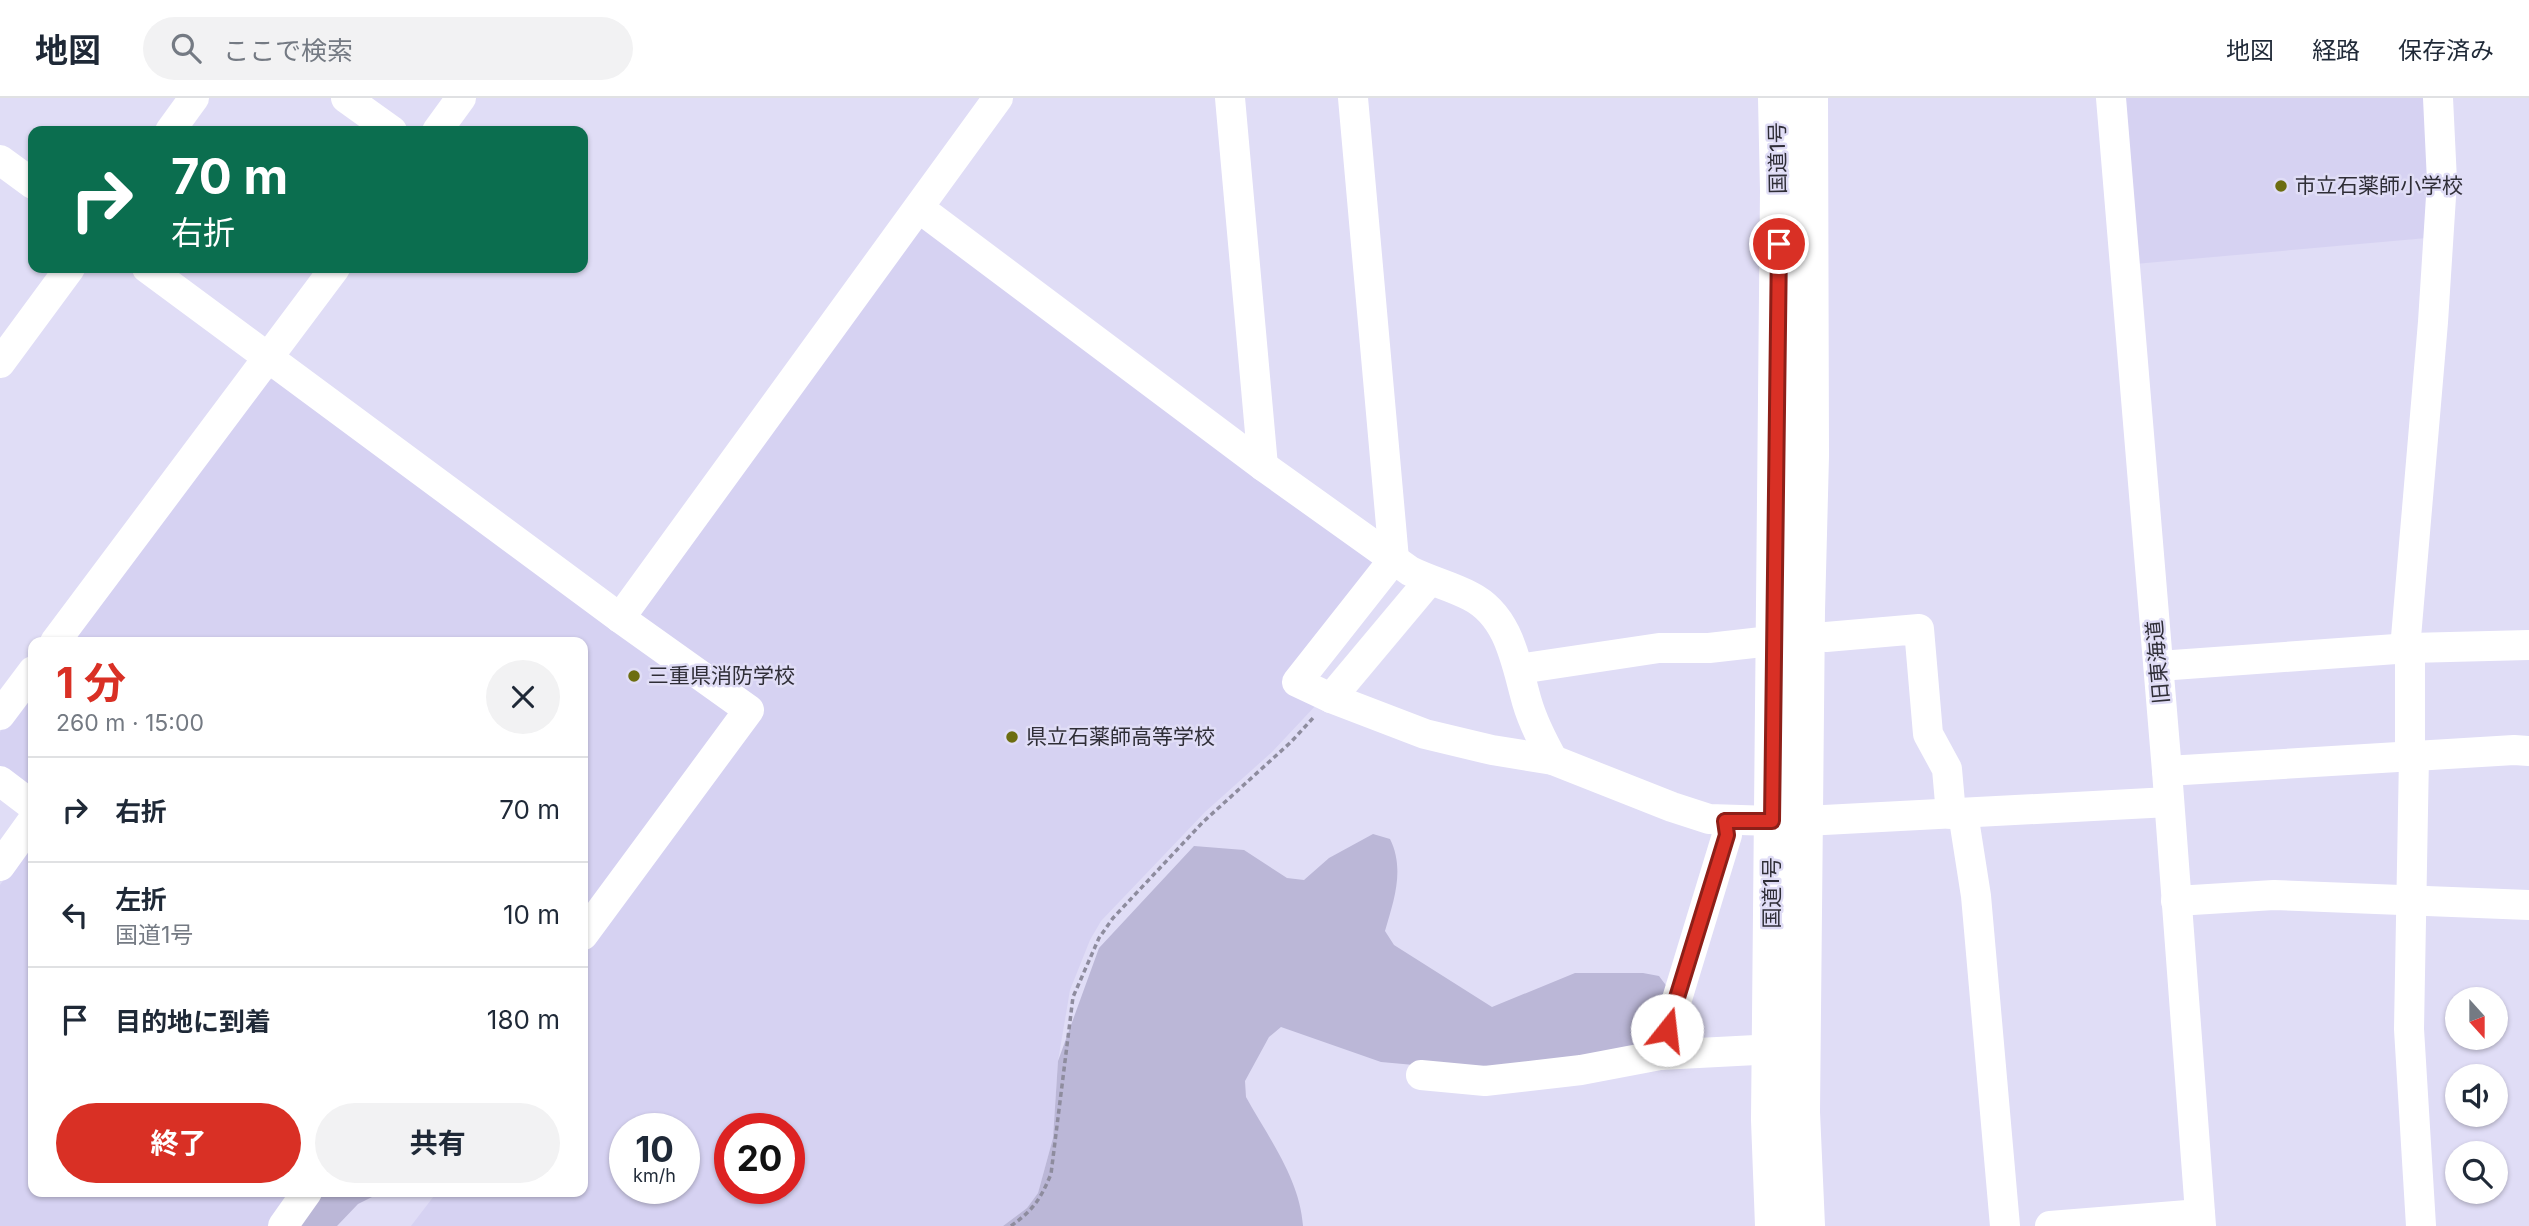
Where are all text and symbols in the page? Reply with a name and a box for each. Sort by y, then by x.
search box [143,17,633,80]
icon: search [167,29,205,67]
text: 地図 [35,30,101,70]
text: ここで検索 [223,35,353,66]
text: 地図 [2226,36,2274,65]
text: 経路 [2312,36,2360,65]
text: 保存済み [2398,36,2494,65]
street label: 国道1号 [1764,122,1791,194]
text: 70 m [171,147,288,206]
icon: right [56,154,147,245]
place label: 市立石薬師小学校 [2295,173,2463,198]
marker: 市立石薬師小学校 [2273,178,2289,194]
text: 右折 [171,213,235,252]
pin [1749,214,1809,274]
icon: arrive [1760,225,1798,263]
street label: 旧東海道 [2141,619,2174,705]
text: 1 分 [56,657,126,708]
button: close [486,660,560,734]
place label: 三重県消防学校 [648,663,795,688]
marker: 三重県消防学校 [626,668,642,684]
text: 260 m · 15:00 [56,709,204,737]
place label: 県立石薬師高等学校 [1026,724,1215,749]
marker: 県立石薬師高等学校 [1004,729,1020,745]
icon: right [56,791,94,829]
text: 70 m [499,794,560,825]
text: 右折 [115,796,167,827]
street label: 国道1号 [1759,857,1784,929]
text: 左折 [115,884,167,915]
icon: left [56,896,94,934]
text: 10 m [503,899,560,930]
text: 国道1号 [115,921,193,949]
north arrow [2445,987,2508,1050]
map controls [2445,987,2508,1204]
position arrow [1630,993,1704,1067]
icon: arrive [56,1001,94,1039]
text: 180 m [487,1004,560,1035]
text: 目的地に到着 [115,1006,271,1037]
button: sound [2445,1064,2508,1127]
button: 終了 [56,1103,301,1183]
button: 共有 [315,1103,560,1183]
speed limit sign: 20 [714,1113,805,1204]
text: 10 [635,1128,674,1170]
button: search [2445,1141,2508,1204]
text: km/h [633,1165,676,1186]

